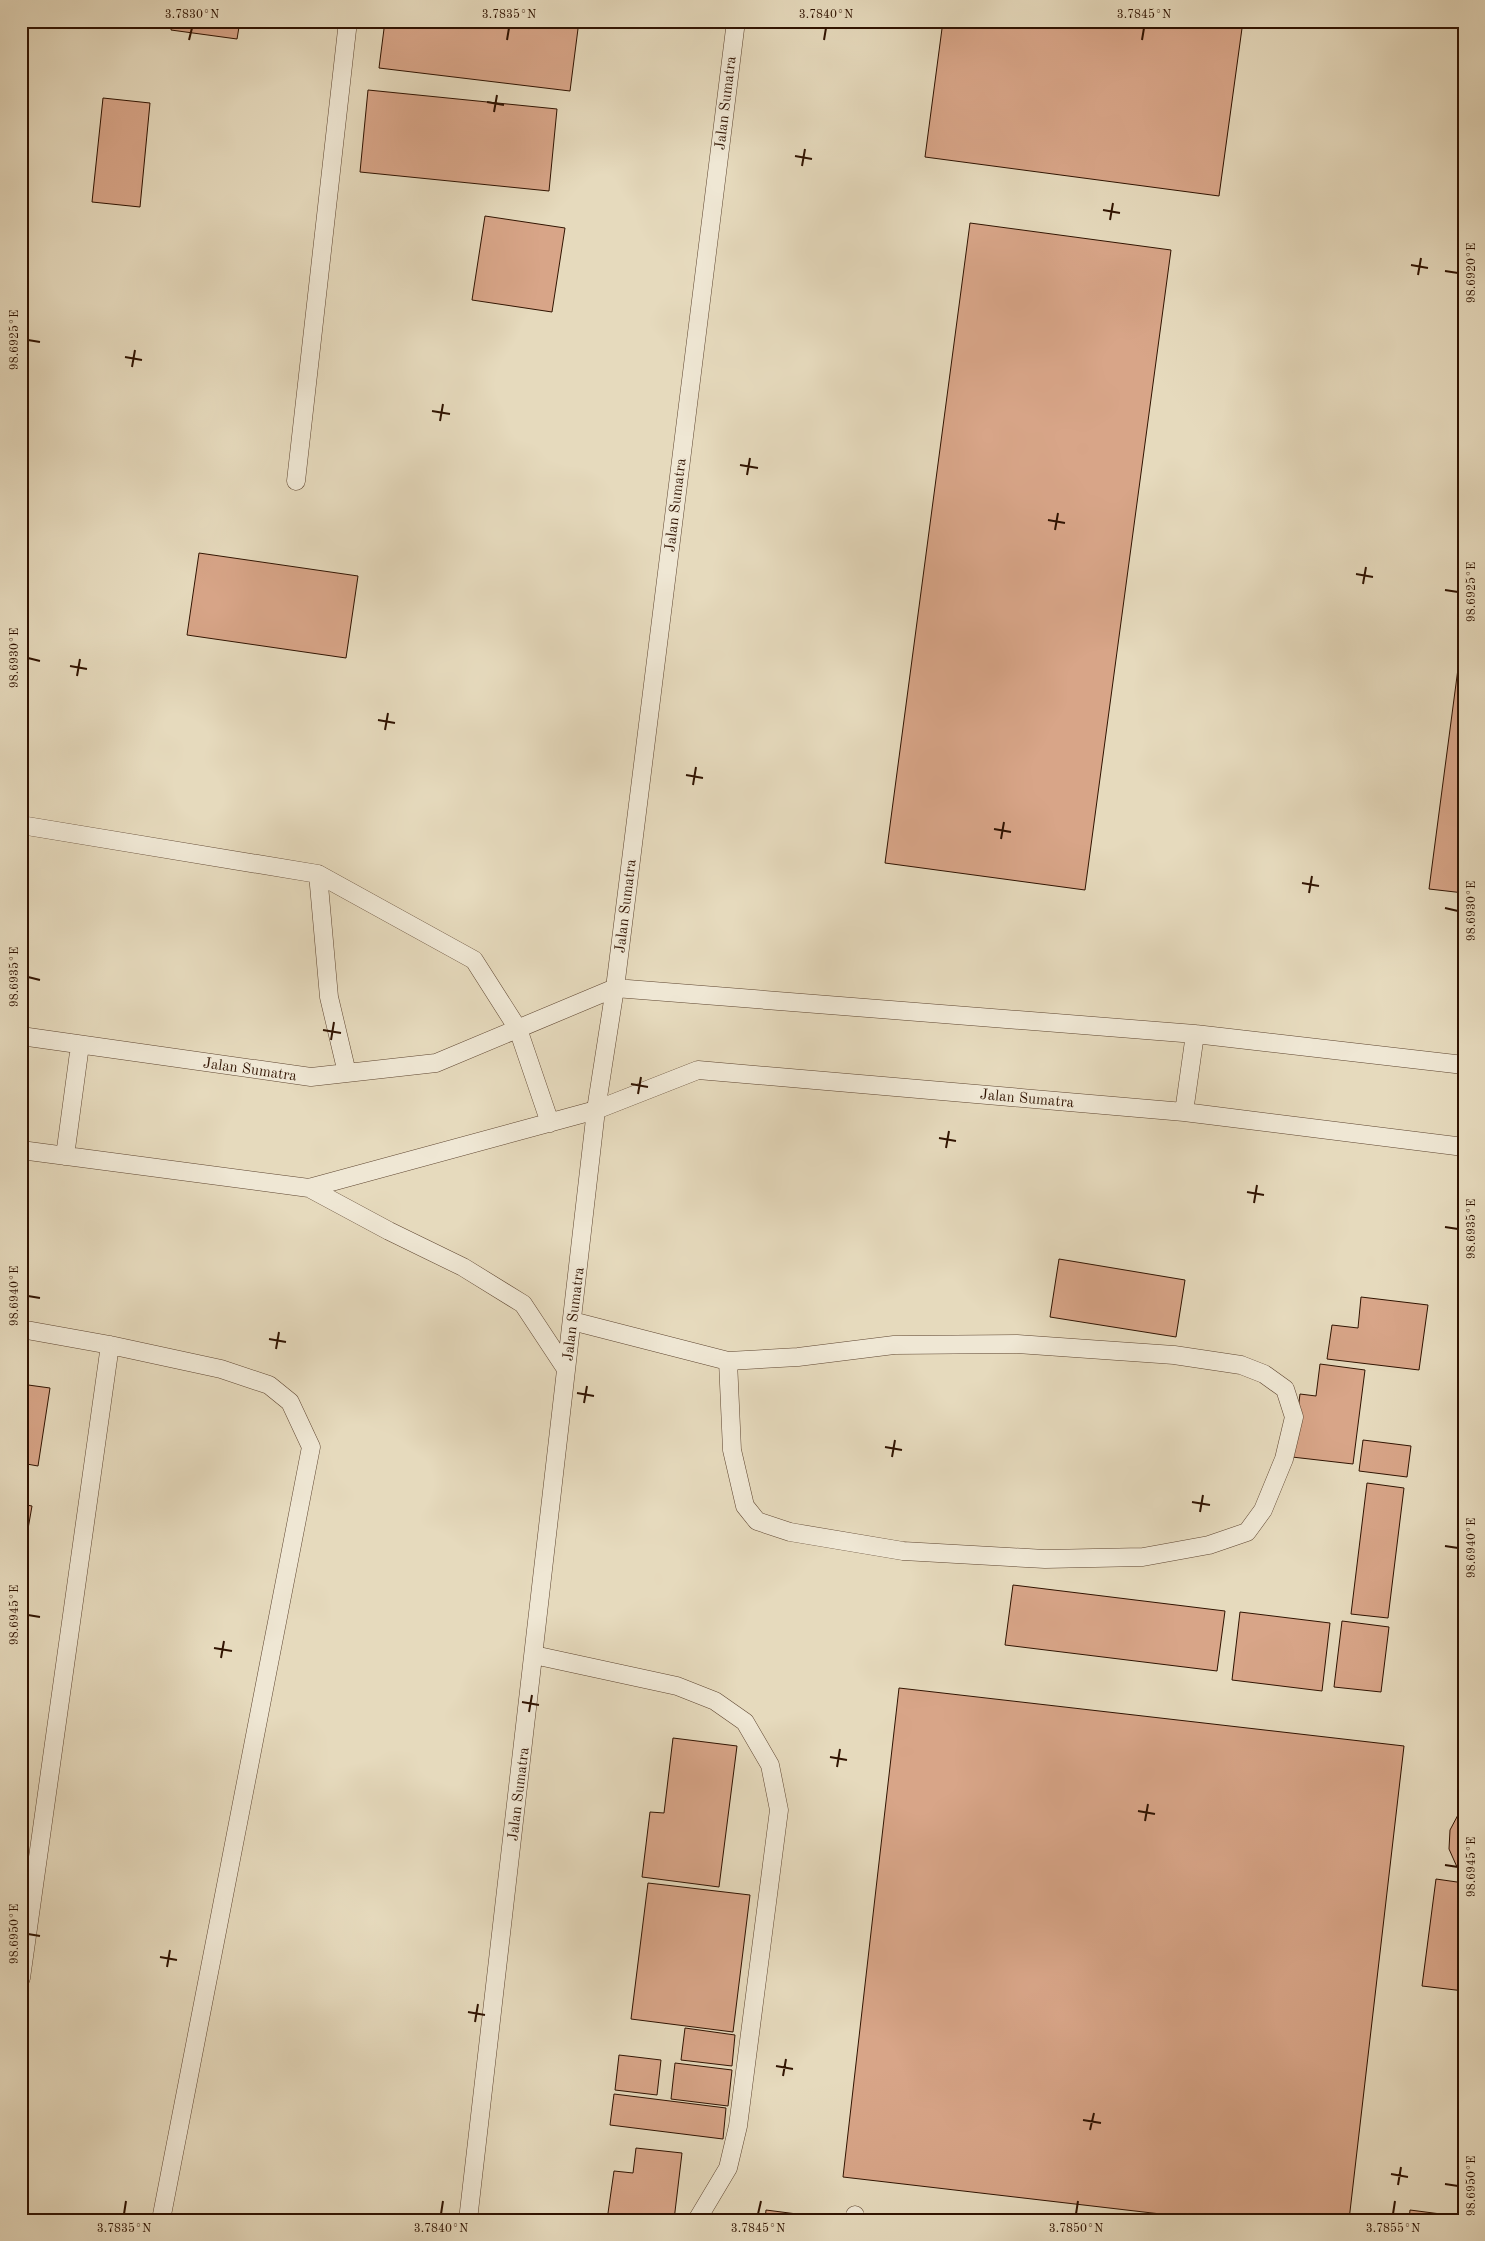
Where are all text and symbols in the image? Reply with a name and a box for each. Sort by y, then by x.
text: 3.7835°N [482,8,536,21]
text: 3.7845°N [1117,8,1171,21]
text: 3.7830°N [165,9,219,21]
text: 3.7840°N [799,9,853,21]
street label: Jalan Sumatra [713,55,740,151]
text: 98.6920°E [1466,243,1478,303]
text: 98.6925°E [8,310,21,370]
street label: Jalan Sumatra [663,457,690,553]
text: 98.6925°E [1465,562,1478,622]
text: 98.6930°E [9,628,21,688]
street label: Jalan Sumatra [613,858,640,954]
text: 98.6930°E [1466,881,1478,941]
text: 98.6935°E [8,947,21,1007]
street label: Jalan Sumatra [202,1056,298,1085]
street label: Jalan Sumatra [979,1088,1075,1111]
text: 98.6935°E [1465,1199,1478,1259]
text: 98.6940°E [9,1266,21,1326]
street label: Jalan Sumatra [561,1266,588,1362]
text: 98.6940°E [1466,1518,1478,1578]
text: 98.6945°E [8,1585,21,1645]
street label: Jalan Sumatra [506,1746,533,1842]
text: 98.6945°E [1465,1837,1478,1897]
text: 98.6950°E [8,1904,21,1964]
text: 98.6950°E [1465,2156,1478,2216]
text: 3.7835°N [97,2222,151,2235]
text: 3.7845°N [731,2222,785,2235]
text: 3.7850°N [1049,2222,1103,2235]
text: 3.7855°N [1366,2222,1420,2235]
text: 3.7840°N [414,2223,468,2235]

